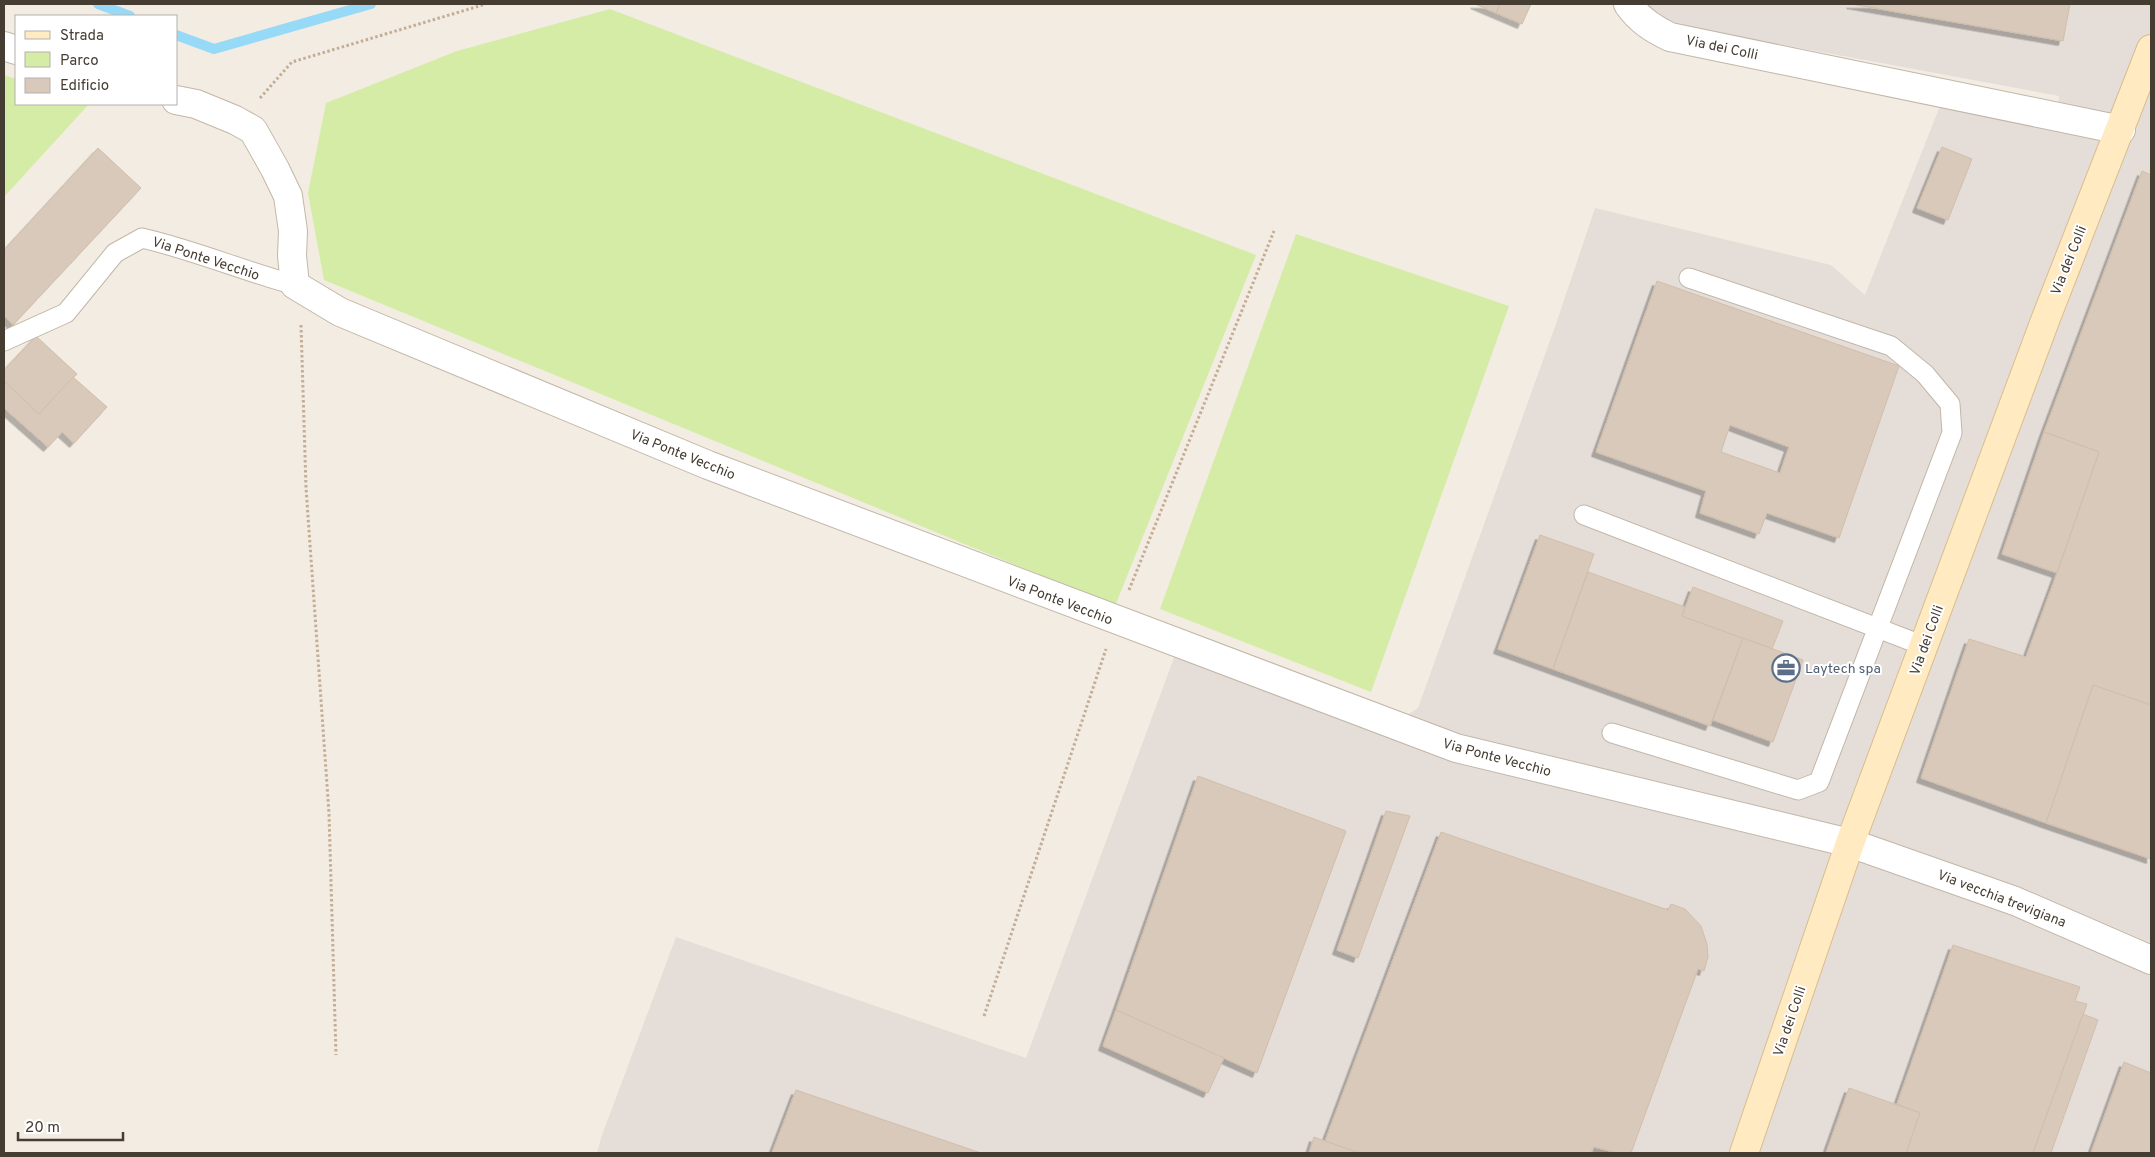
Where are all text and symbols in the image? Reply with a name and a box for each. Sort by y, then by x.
legend [15,15,178,105]
text: Strada [60,27,104,46]
street label: Via dei Colli [1684,33,1759,64]
text: Parco [60,52,99,71]
text: Edificio [60,77,109,96]
street label: Via dei Colli [2048,223,2091,298]
street label: Via Ponte Vecchio [150,234,262,285]
street label: Via Ponte Vecchio [627,427,738,484]
street label: Via Ponte Vecchio [1004,573,1115,629]
street label: Via dei Colli [1907,603,1948,678]
office icon: Laytech spa [1771,653,1801,683]
place label: Laytech spa [1805,661,1881,678]
street label: Via Ponte Vecchio [1440,736,1553,781]
street label: Via vecchia trevigiana [1935,867,2068,932]
street label: Via dei Colli [1770,984,1810,1059]
scale bar [18,1110,122,1142]
text: 20 m [25,1119,60,1138]

